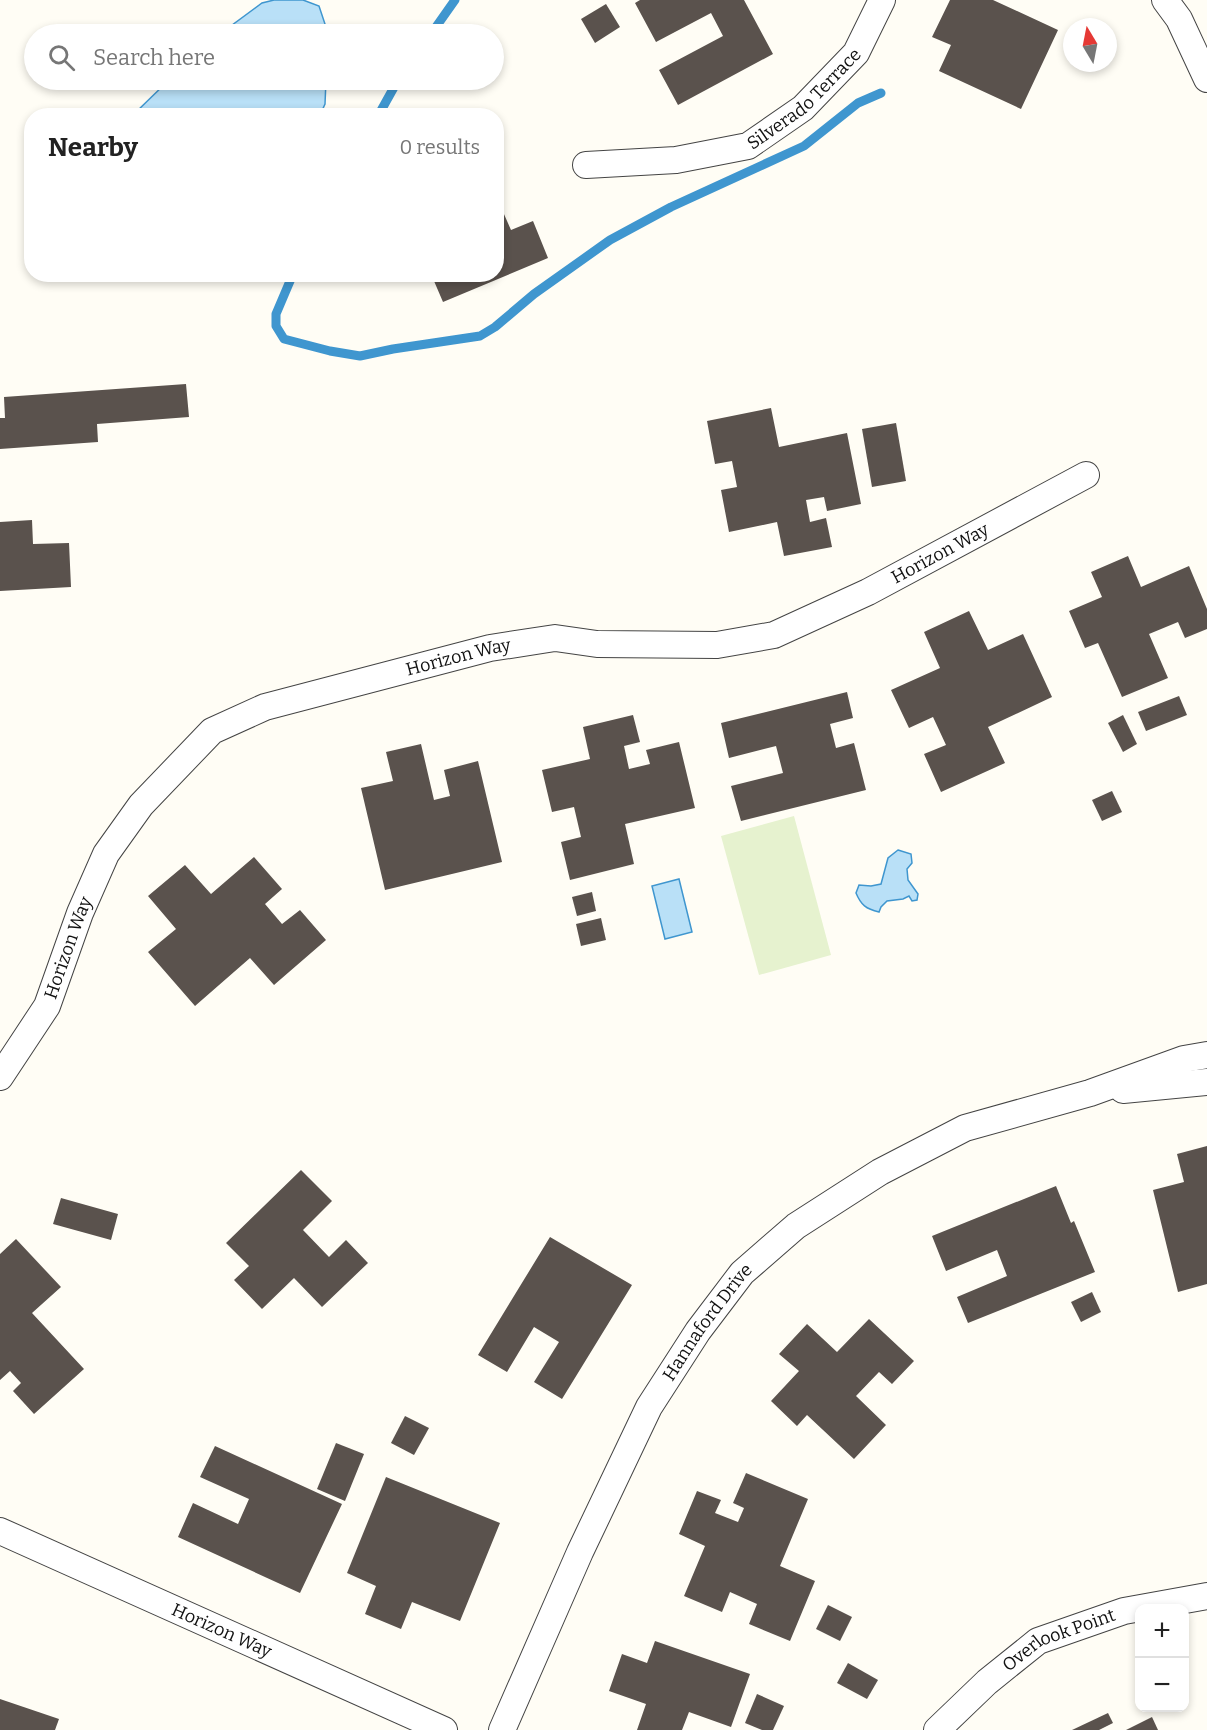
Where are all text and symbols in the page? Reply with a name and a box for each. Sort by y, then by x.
north arrow [1063,18,1117,72]
search box [24,24,504,90]
icon: search [45,41,78,74]
street label: Silverado Terrace [743,43,866,154]
text: Search here [93,44,215,71]
text: Nearby [48,132,138,163]
text: 0 results [400,135,480,159]
street label: Horizon Way [888,518,993,588]
street label: Horizon Way [404,634,513,681]
street label: Horizon Way [39,893,97,1002]
street label: Hannaford Drive [658,1258,756,1385]
street label: Horizon Way [168,1598,276,1663]
street label: Overlook Point [998,1604,1119,1676]
map controls [1135,1604,1189,1712]
button: + [1135,1604,1189,1658]
button: − [1135,1658,1189,1712]

